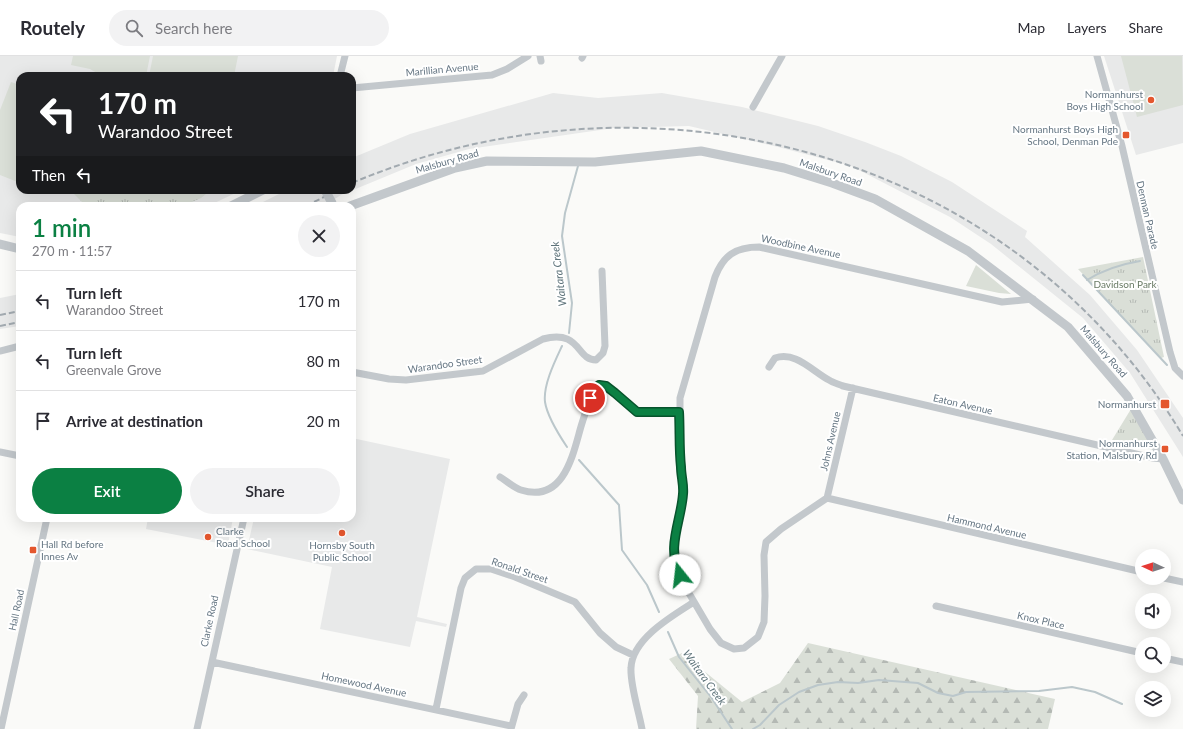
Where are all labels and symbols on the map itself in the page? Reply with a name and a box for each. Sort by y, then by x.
street label: Marillian Avenue [405,60,479,78]
place label: Normanhurst Boys High School [1066,88,1143,112]
marker: Normanhurst Boys High School [1146,95,1156,105]
place label: Normanhurst Boys High School, Denman Pde [1013,123,1118,147]
marker: Normanhurst Boys High School, Denman Pde [1121,130,1131,140]
street label: Malsbury Road [414,146,480,176]
street label: Malsbury Road [798,156,864,188]
street label: Denman Parade [1134,180,1162,250]
street label: Woodbine Avenue [760,232,842,260]
water label: Waitara Creek [547,240,568,307]
park label: Davidson Park [1093,278,1158,290]
street label: Malsbury Road [1078,322,1130,380]
street label: Warandoo Street [407,353,483,375]
pin [573,381,607,415]
street label: Eaton Avenue [932,391,994,417]
place label: Normanhurst [1098,398,1156,410]
marker: Normanhurst [1159,398,1171,410]
street label: Johns Avenue [817,410,843,472]
place label: Normanhurst Station, Malsbury Rd [1066,437,1157,461]
marker: Normanhurst Station, Malsbury Rd [1160,444,1170,454]
street label: Hammond Avenue [946,511,1028,541]
place label: Clarke Road School [216,525,270,549]
marker: Hornsby South Public School [337,528,347,538]
marker: Clarke Road School [203,532,213,542]
place label: Hall Rd before Innes Av [41,538,103,562]
place label: Hornsby South Public School [309,539,375,563]
marker: Hall Rd before Innes Av [28,545,38,555]
north arrow [1135,549,1171,585]
position arrow [659,554,701,596]
street label: Ronald Street [490,555,550,585]
street label: Hall Road [6,588,26,632]
street label: Clarke Road [198,594,220,648]
street label: Knox Place [1016,609,1066,631]
water label: Waitara Creek [681,647,730,708]
street label: Homewood Avenue [320,669,408,699]

